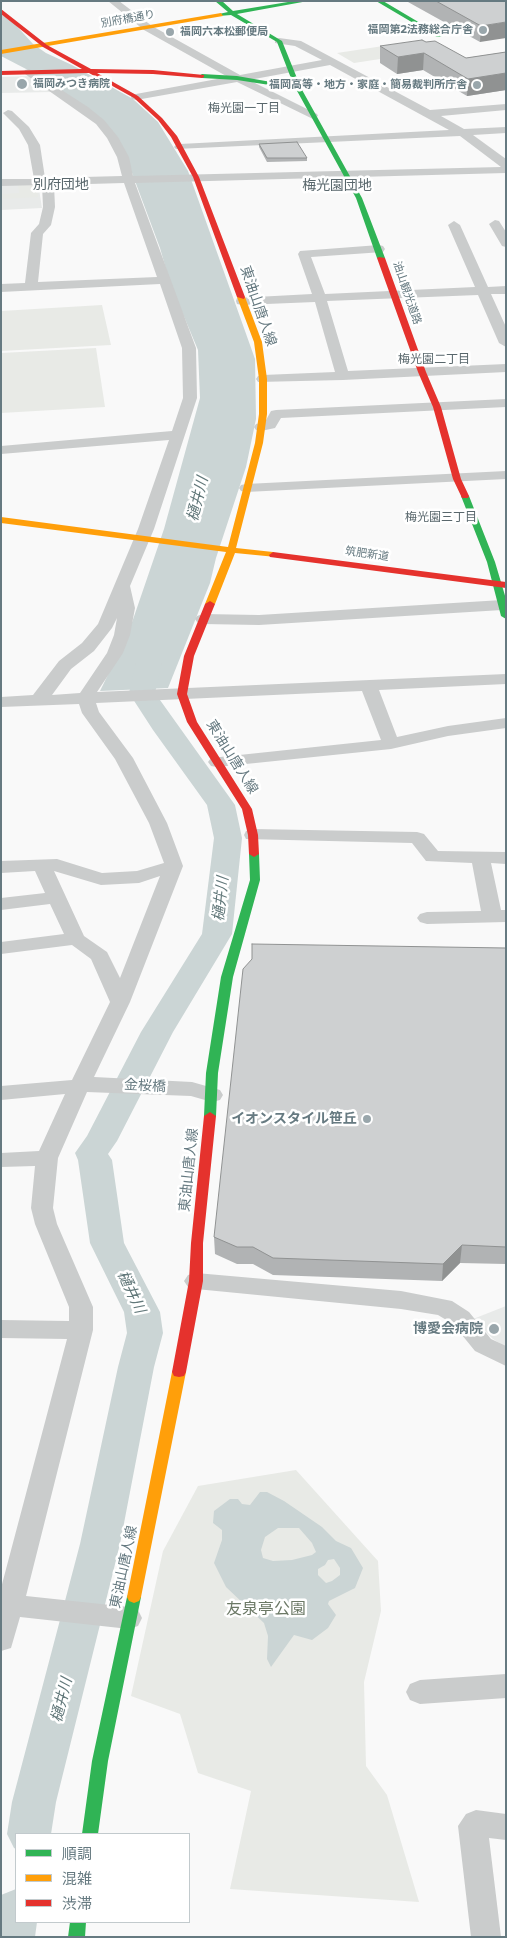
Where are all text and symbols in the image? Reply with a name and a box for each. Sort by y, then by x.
street label: 別府橋通り [100,8,156,30]
place label: 福岡第2法務総合庁舎 [368,23,473,37]
marker: 福岡第2法務総合庁舎 [477,24,489,36]
place label: 福岡六本松郵便局 [180,25,268,39]
marker: 福岡六本松郵便局 [164,26,176,38]
marker: 福岡みつき病院 [15,77,29,91]
place label: 福岡みつき病院 [33,77,110,91]
place label: 福岡高等・地方・家庭・簡易裁判所庁舎 [269,78,467,92]
marker: 福岡高等・地方・家庭・簡易裁判所庁舎 [471,79,483,91]
district label: 梅光園一丁目 [208,101,280,115]
district label: 別府団地 [33,177,89,193]
district label: 梅光園団地 [302,178,372,194]
street label: 油山観光道路 [390,260,424,326]
street label: 東油山唐人線 [236,264,280,348]
district label: 梅光園二丁目 [398,352,470,366]
water label: 樋井川 [184,475,212,523]
district label: 梅光園三丁目 [405,510,477,524]
street label: 筑肥新道 [344,544,390,564]
street label: 東油山唐人線 [203,717,261,797]
water label: 樋井川 [210,876,232,922]
street label: 金桜橋 [124,1077,166,1095]
place label: イオンスタイル笹丘 [231,1111,357,1127]
marker: イオンスタイル笹丘 [361,1113,373,1125]
street label: 東油山唐人線 [176,1127,202,1213]
water label: 樋井川 [113,1268,149,1316]
place label: 博愛会病院 [413,1321,483,1337]
marker: 博愛会病院 [487,1322,501,1336]
street label: 東油山唐人線 [107,1524,141,1610]
park label: 友泉亭公園 [226,1599,306,1619]
water label: 樋井川 [48,1676,76,1724]
legend [15,1833,190,1923]
text: 順調 [62,1844,92,1863]
text: 混雑 [62,1869,92,1888]
text: 渋滞 [62,1894,92,1913]

